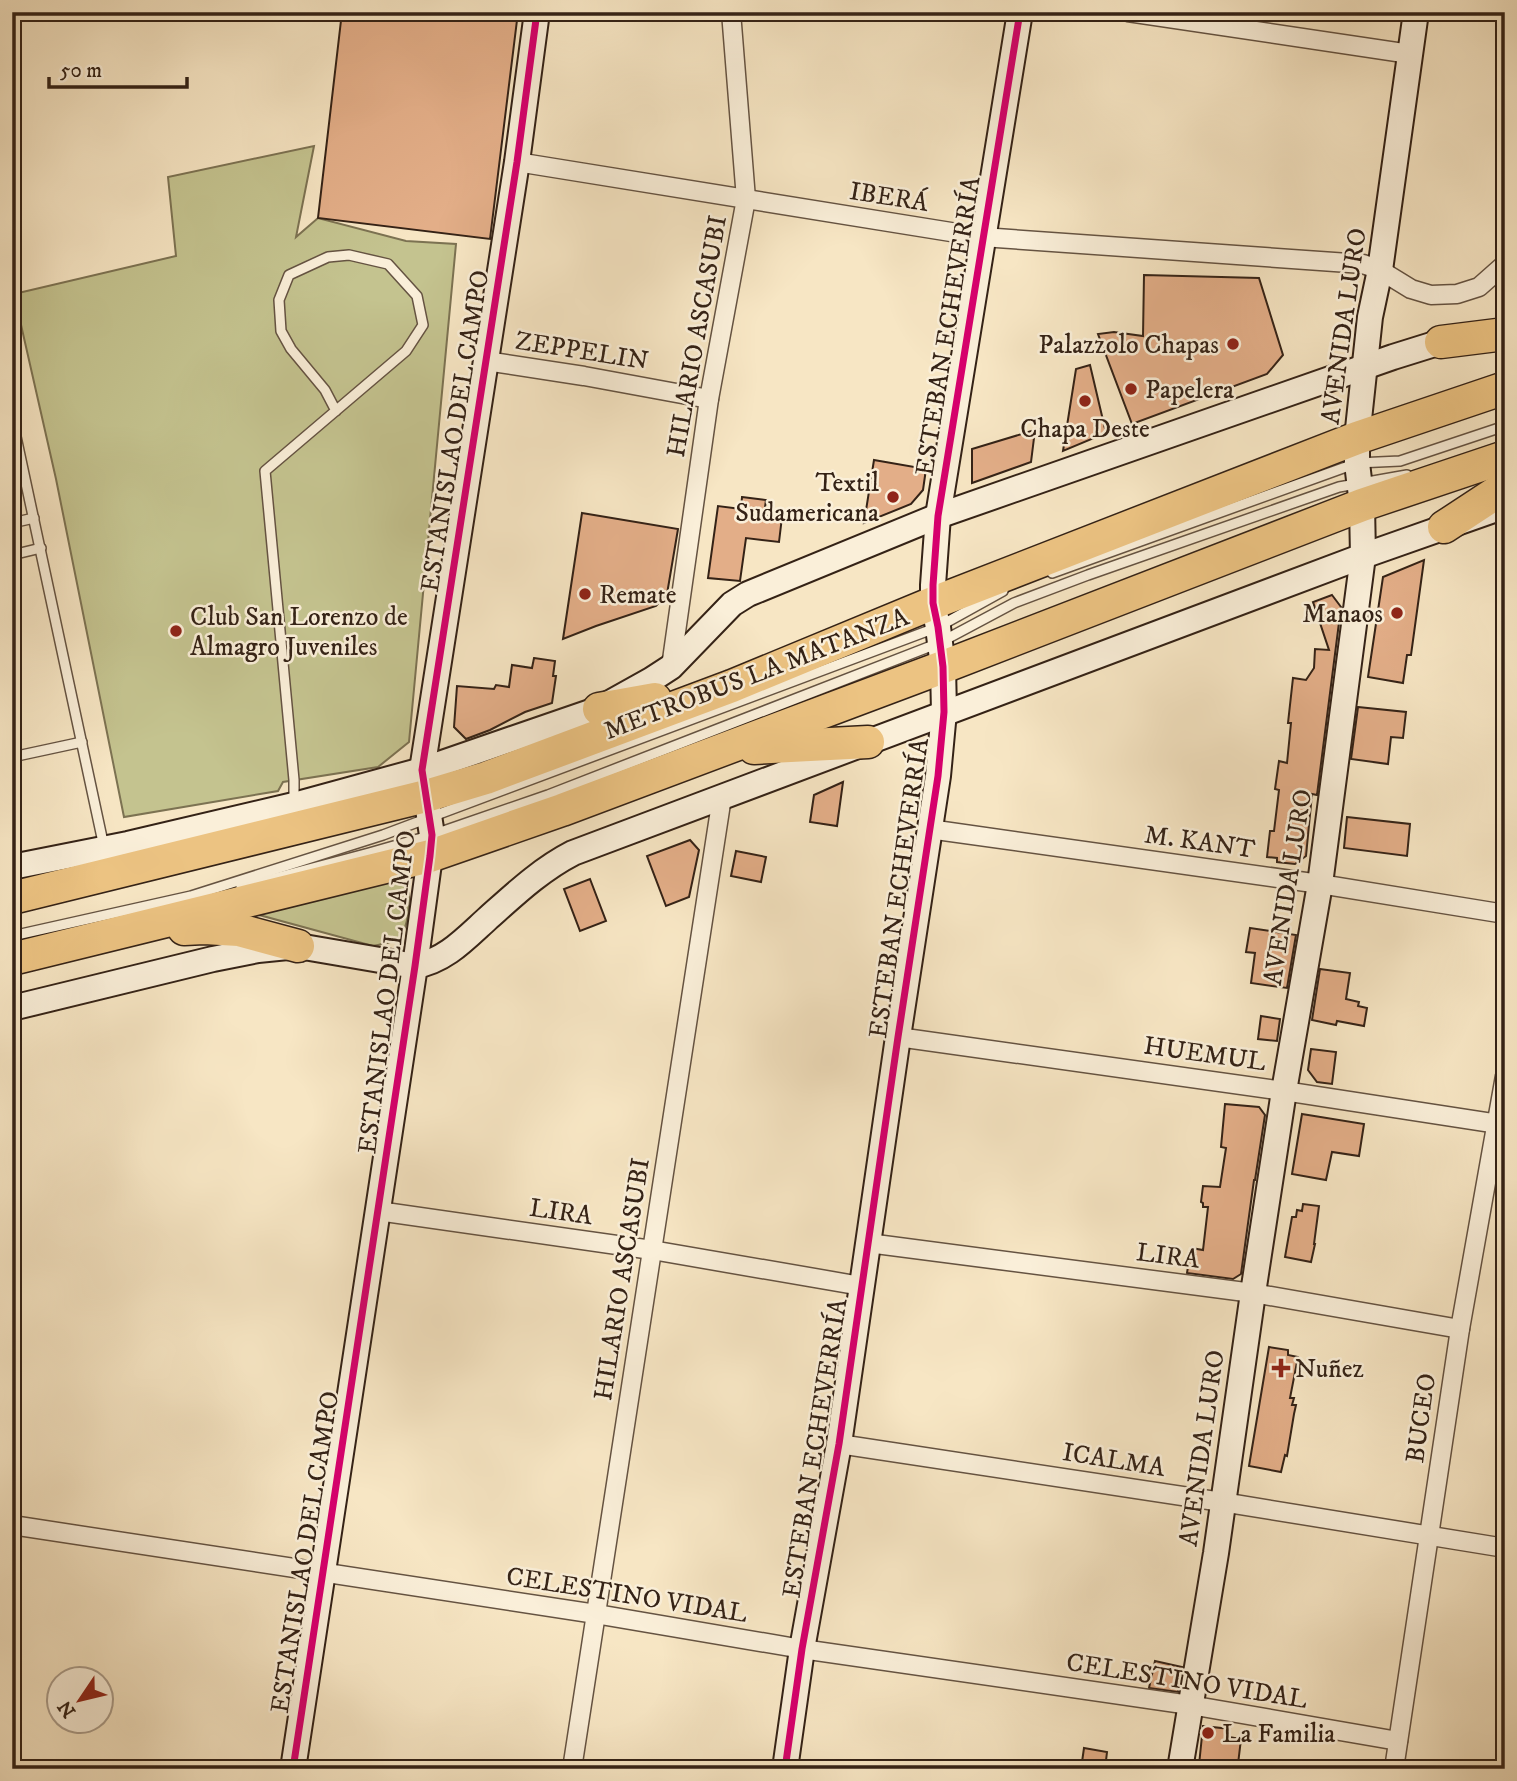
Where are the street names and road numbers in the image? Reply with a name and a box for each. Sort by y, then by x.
street label: IBERÁ [847,174,931,220]
street label: ESTEBAN ECHEVERRÍA [908,174,989,478]
street label: HILARIO ASCASUBI [660,213,735,460]
street label: AVENIDA LURO [1314,226,1375,427]
street label: ESTANISLAO DEL CAMPO [414,268,497,595]
street label: ZEPPELIN [513,325,651,378]
street label: METROBUS LA MATANZA [599,601,914,748]
street label: ESTEBAN ECHEVERRÍA [861,735,937,1040]
street label: AVENIDA LURO [1257,787,1320,988]
street label: M. KANT [1142,818,1258,867]
street label: ESTANISLAO DEL CAMPO [351,829,424,1156]
street label: HUEMUL [1142,1030,1268,1079]
street label: HILARIO ASCASUBI [587,1156,658,1403]
street label: LIRA [527,1192,595,1233]
street label: LIRA [1134,1236,1202,1277]
street label: ESTEBAN ECHEVERRÍA [775,1296,856,1600]
street label: AVENIDA LURO [1172,1348,1233,1549]
street label: BUCEO [1399,1371,1444,1465]
street label: ESTANISLAO DEL CAMPO [264,1389,347,1716]
street label: ICALMA [1060,1436,1168,1485]
street label: CELESTINO VIDAL [504,1560,750,1631]
street label: CELESTINO VIDAL [1064,1646,1310,1717]

